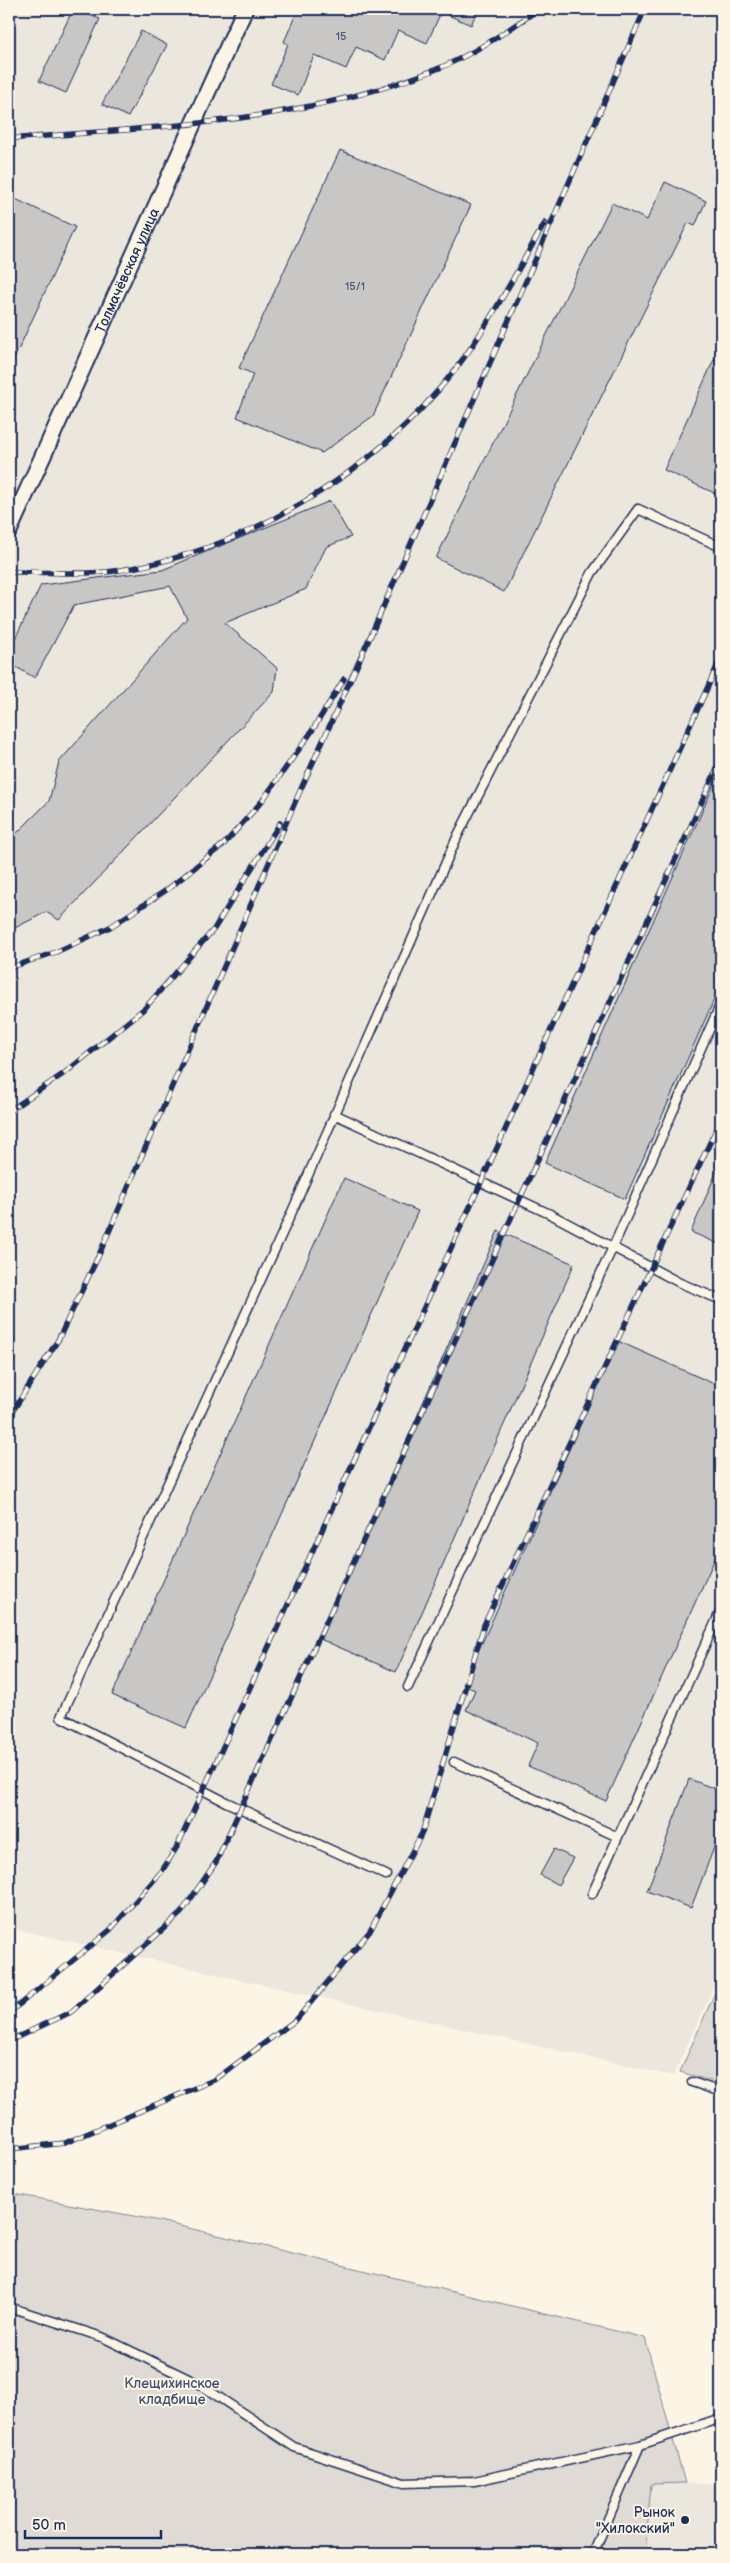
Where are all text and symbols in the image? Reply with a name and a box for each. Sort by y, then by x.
house number: 15 [336,30,346,43]
street label: Толмачёвская улица [92,205,163,336]
house number: 15/1 [345,280,365,293]
park label: Клещихинское кладбище [124,2375,220,2408]
place label: Рынок "Хилокский" [596,2504,676,2537]
scale bar [25,2508,161,2540]
marker: Рынок "Хилокский" [679,2514,691,2526]
text: 50 m [32,2516,66,2535]

